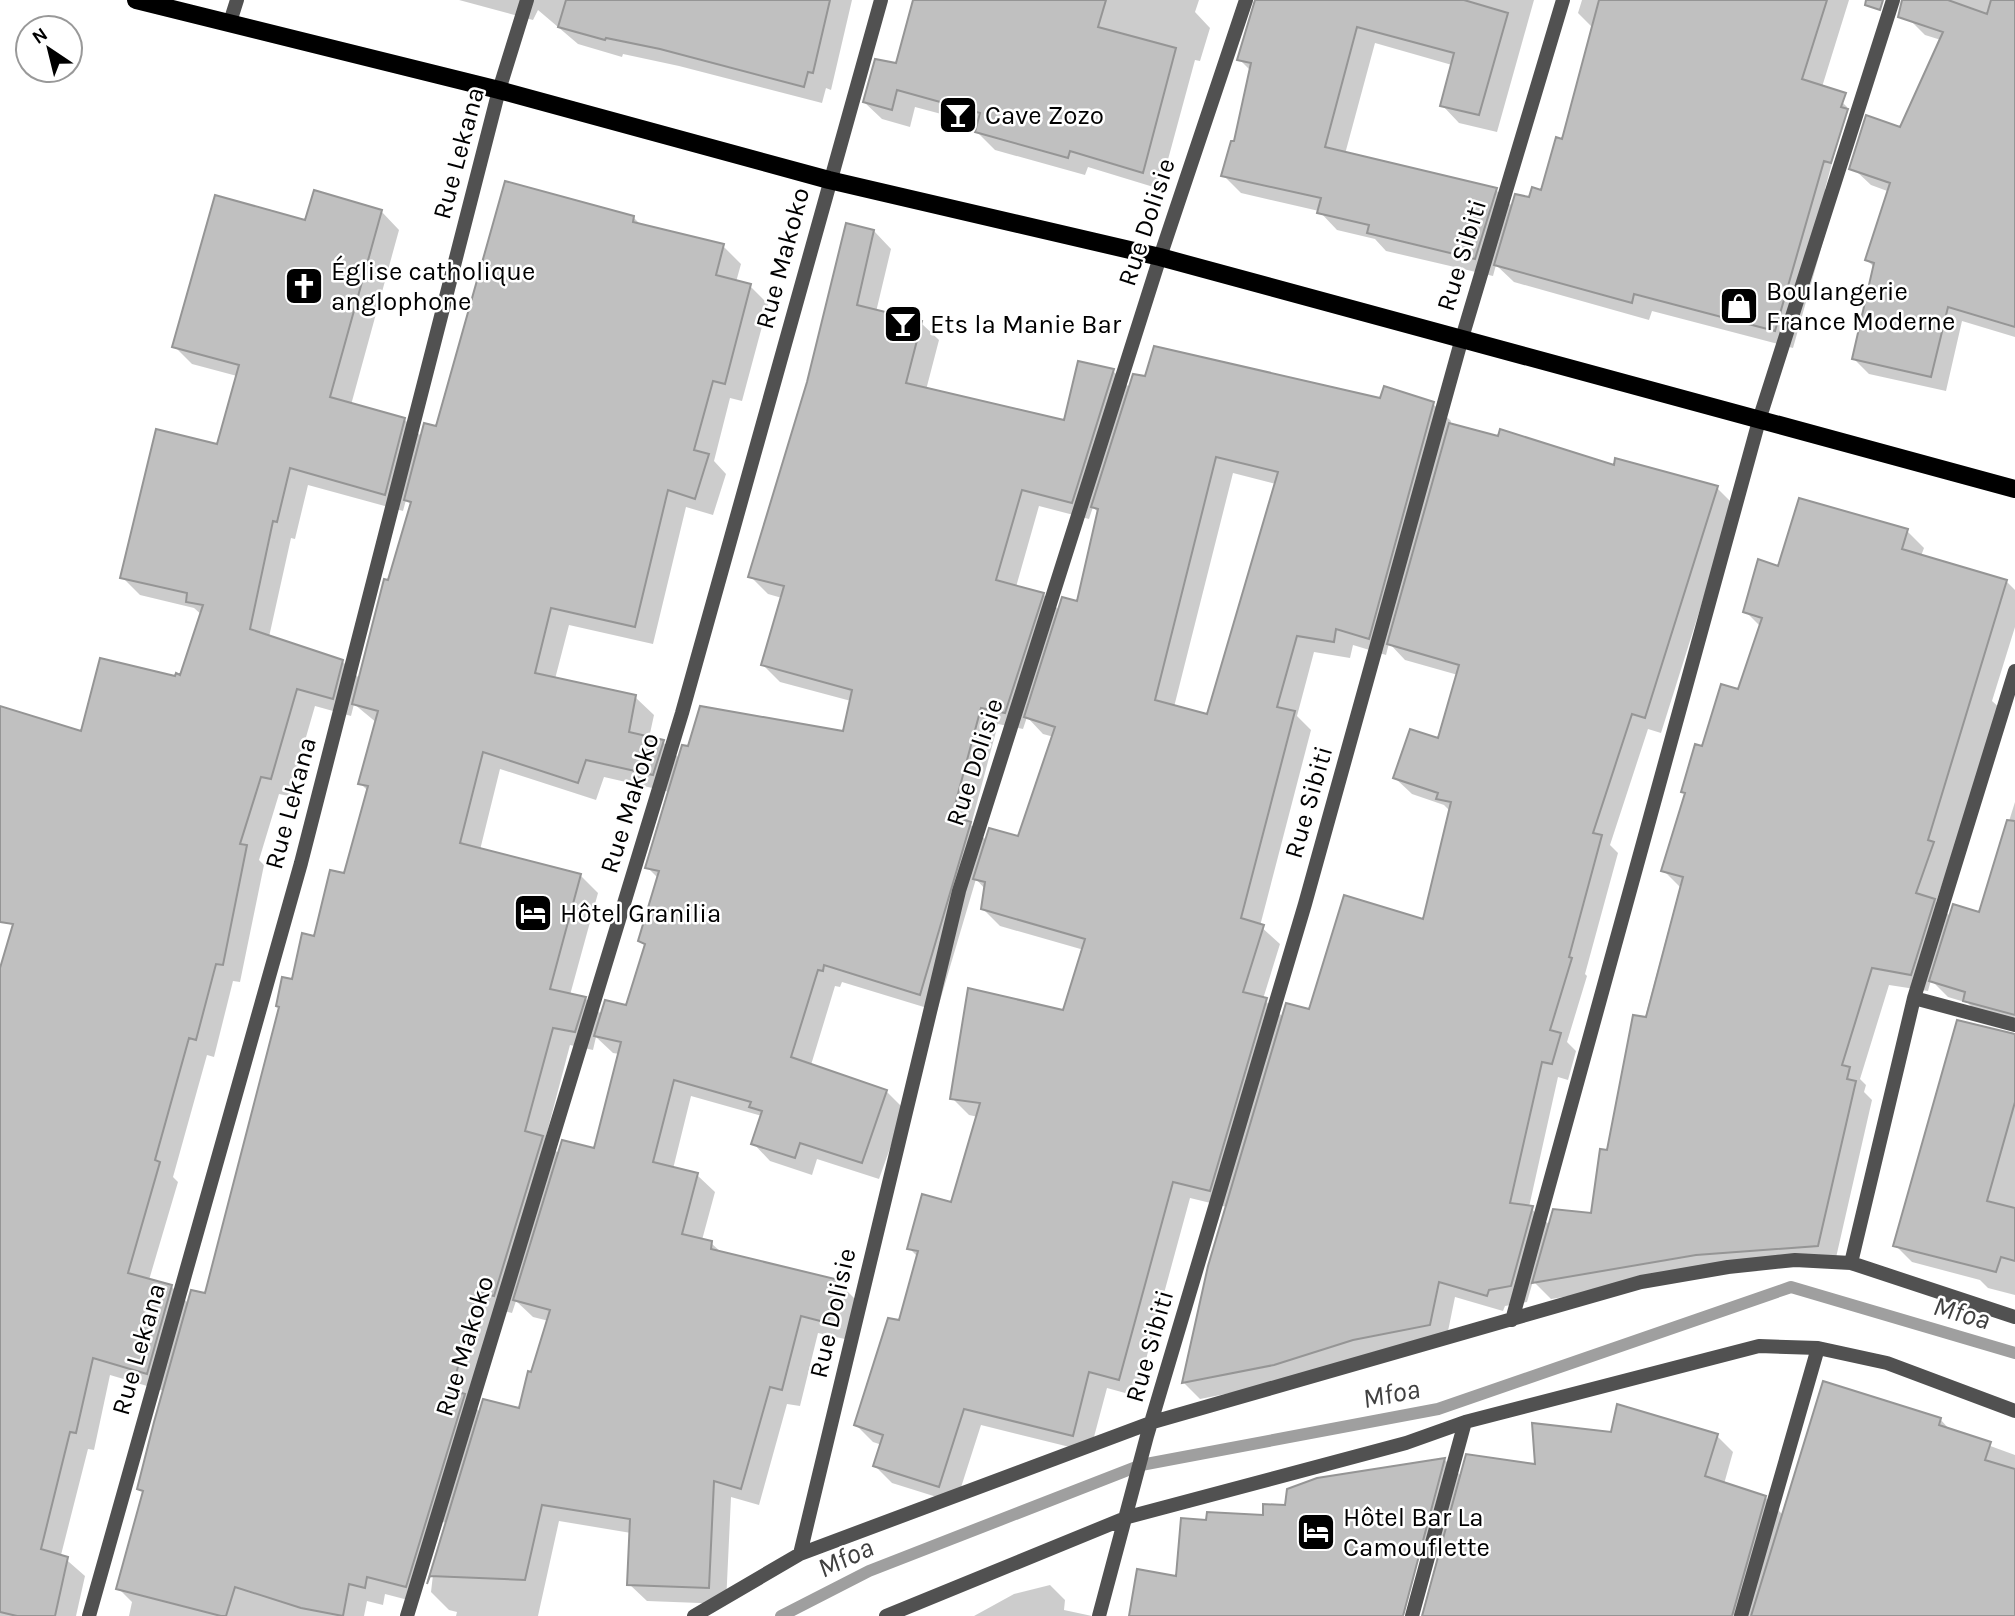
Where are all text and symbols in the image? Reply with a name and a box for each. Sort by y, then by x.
north arrow [14,14,84,84]
text: N [28,23,52,49]
street label: Rue Lekana [426,84,491,223]
bar icon: Cave Zozo [937,94,979,136]
place label: Cave Zozo [985,100,1104,131]
street label: Rue Dolisie [1111,154,1182,290]
street label: Rue Makoko [749,184,816,332]
street label: Rue Sibiti [1430,195,1493,315]
place label: Église catholique anglophone [331,255,535,317]
church icon: Église catholique anglophone [283,265,325,307]
place label: Boulangerie France Moderne [1766,276,1955,337]
shop icon: Boulangerie France Moderne [1718,285,1760,327]
bar icon: Ets la Manie Bar [882,303,924,345]
place label: Ets la Manie Bar [930,309,1122,340]
street label: Rue Dolisie [939,694,1010,830]
street label: Rue Makoko [593,729,666,877]
street label: Rue Lekana [258,734,323,873]
street label: Rue Sibiti [1278,742,1339,862]
hotel icon: Hôtel Granilia [512,892,554,934]
place label: Hôtel Granilia [560,898,721,929]
street label: Rue Dolisie [802,1245,862,1381]
street label: Rue Makoko [428,1272,501,1420]
street label: Rue Lekana [105,1280,172,1419]
street label: Rue Sibiti [1119,1286,1180,1406]
water label: Mfoa [1929,1289,1994,1336]
water label: Mfoa [1360,1372,1423,1415]
place label: Hôtel Bar La Camouflette [1343,1502,1490,1563]
hotel icon: Hôtel Bar La Camouflette [1295,1511,1337,1553]
water label: Mfoa [812,1530,878,1585]

